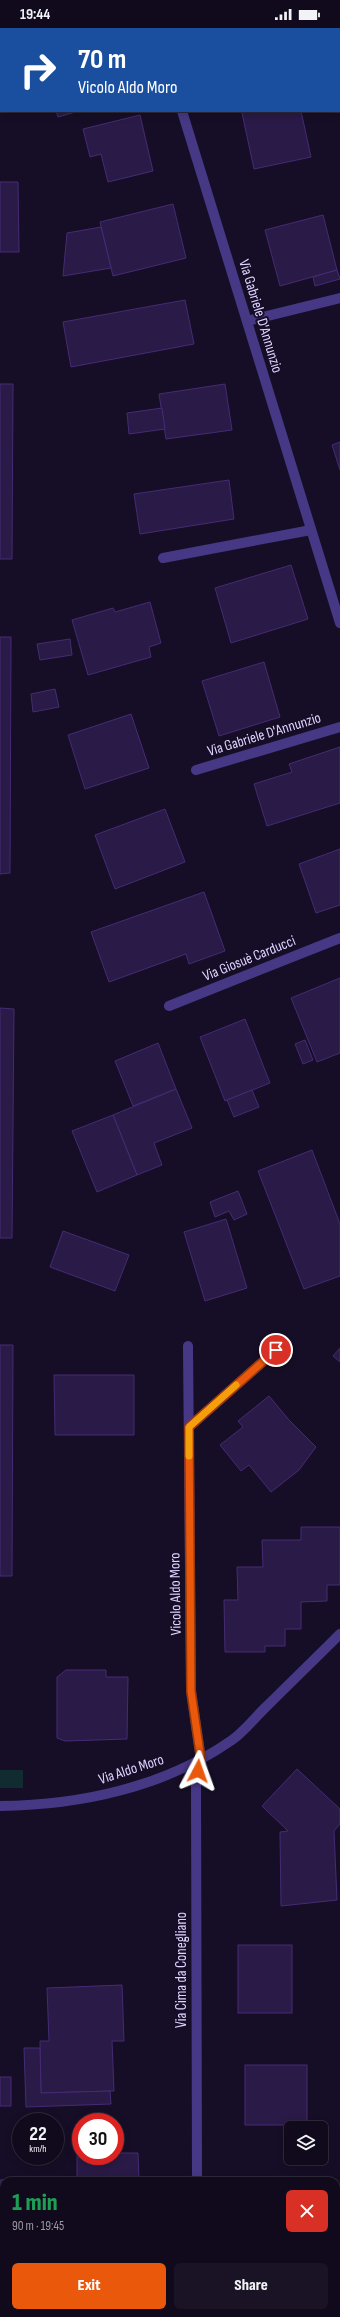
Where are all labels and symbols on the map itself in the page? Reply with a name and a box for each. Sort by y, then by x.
street label: Via Gabriele D'Annunzio [234,257,287,375]
street label: Via Gabriele D'Annunzio [205,708,323,761]
street label: Via Giosuè Carducci [200,931,299,986]
pin [259,1333,293,1367]
street label: Vicolo Aldo Moro [165,1552,186,1636]
street label: Via Aldo Moro [96,1750,166,1789]
position arrow [177,1750,219,1792]
street label: Via Cima da Conegliano [172,1912,191,2028]
speed limit sign: 30 [72,2113,124,2165]

